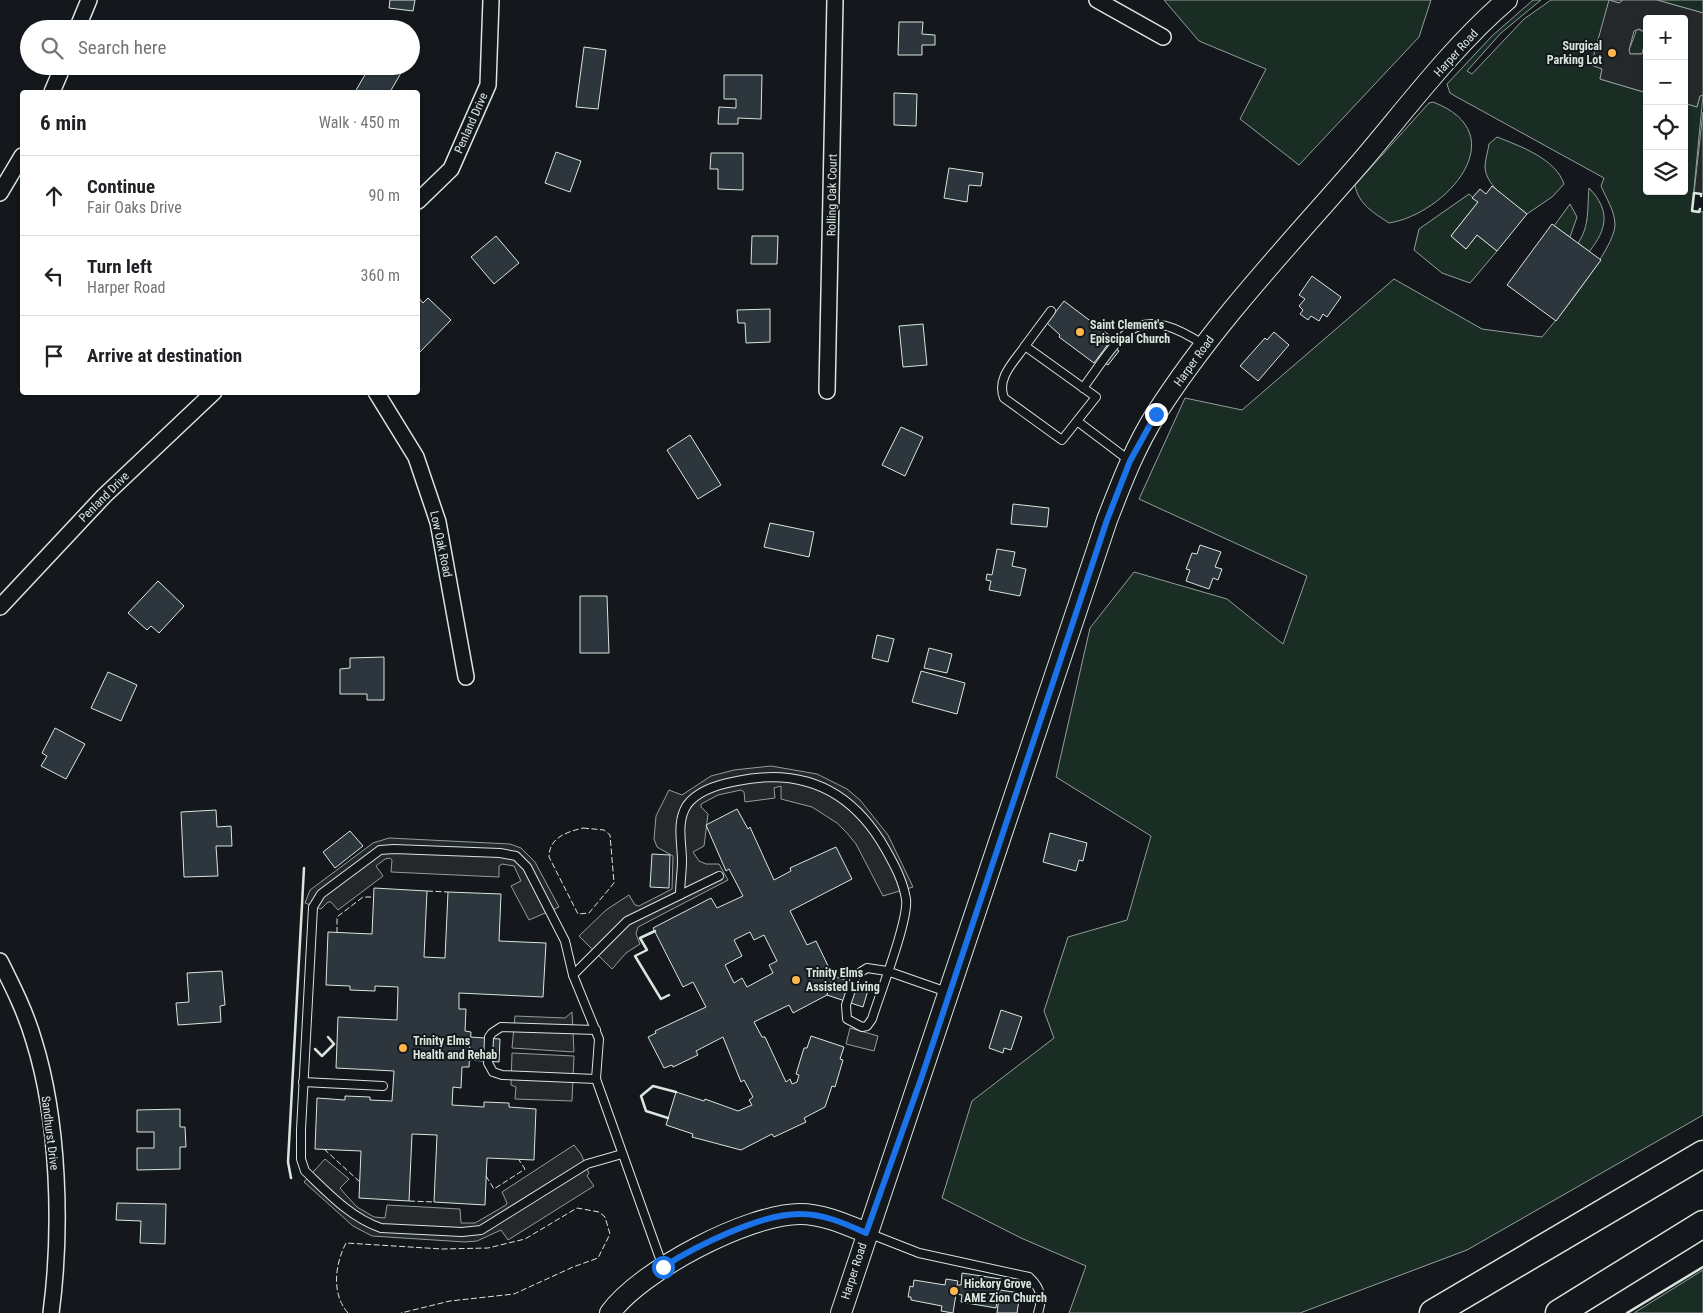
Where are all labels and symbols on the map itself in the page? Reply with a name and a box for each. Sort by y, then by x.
street label: Harper Road [1431,26,1481,80]
place label: Surgical Parking Lot [1547,39,1602,67]
marker: Surgical Parking Lot [1606,47,1618,59]
street label: Penland Drive [451,90,491,156]
street label: Rolling Oak Court [824,153,840,236]
place label: Saint Clement's Episcipal Church [1090,318,1170,346]
marker: Saint Clement's Episcipal Church [1074,326,1086,338]
street label: Harper Road [1171,333,1217,389]
route end [1145,403,1168,426]
street label: Penland Drive [76,469,132,525]
street label: Low Oak Road [427,510,455,579]
place label: Trinity Elms Assisted Living [806,966,880,994]
marker: Trinity Elms Assisted Living [790,974,802,986]
place label: Trinity Elms Health and Rehab [413,1034,497,1062]
marker: Trinity Elms Health and Rehab [397,1042,409,1054]
street label: Sandhurst Drive [38,1095,62,1171]
street label: Harper Road [838,1241,870,1301]
route start [652,1256,675,1279]
place label: Hickory Grove AME Zion Church [964,1277,1047,1305]
marker: Hickory Grove AME Zion Church [948,1285,960,1297]

